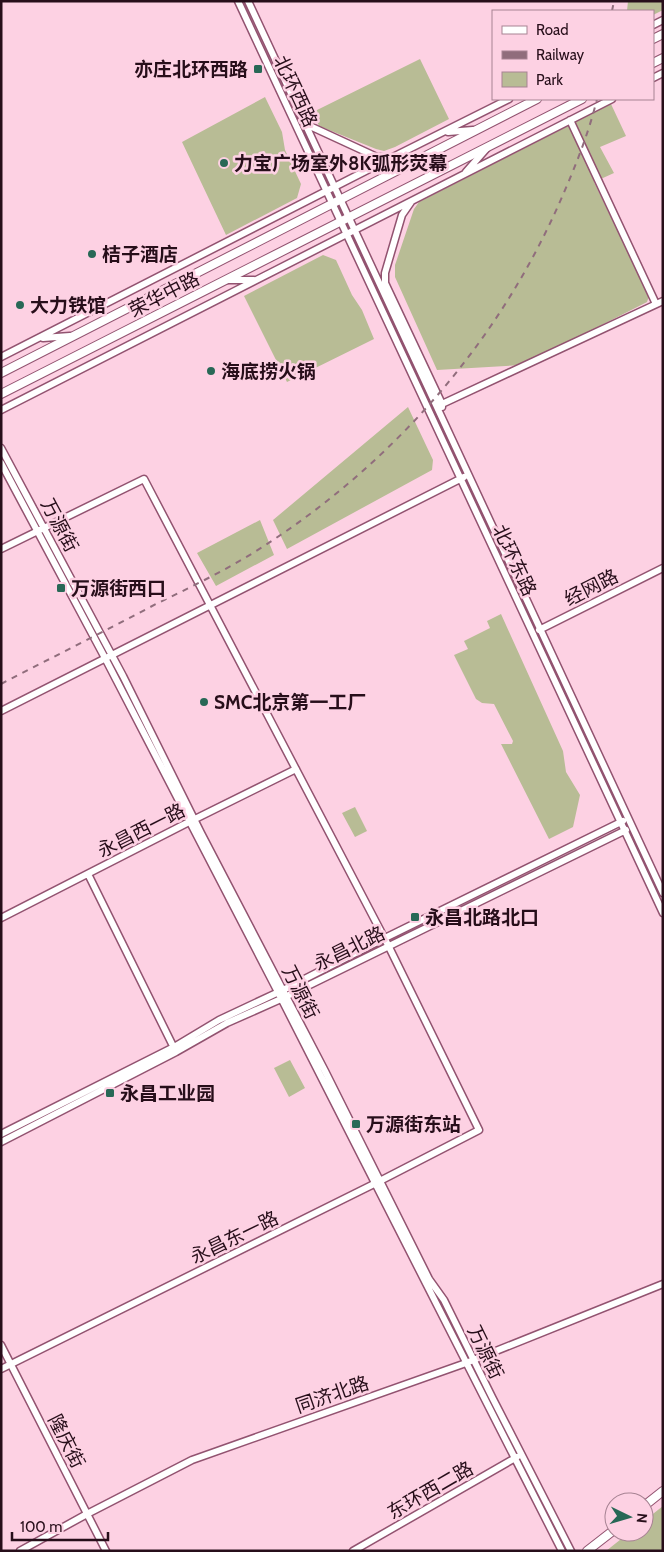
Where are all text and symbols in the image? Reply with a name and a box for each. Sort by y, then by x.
legend [492,10,654,100]
text: Road [536,21,569,39]
text: Railway [536,46,585,64]
street label: 北环西路 [269,52,322,131]
place label: 亦庄北环西路 [134,58,248,81]
marker: 亦庄北环西路 [252,63,264,75]
text: Park [536,71,563,89]
place label: 力宝广场室外8K弧形荧幕 [234,152,447,175]
marker: 力宝广场室外8K弧形荧幕 [218,157,230,169]
place label: 桔子酒店 [102,243,178,266]
marker: 桔子酒店 [86,248,98,260]
street label: 荣华中路 [125,267,203,322]
place label: 大力铁馆 [30,294,106,317]
marker: 大力铁馆 [14,299,26,311]
place label: 海底捞火锅 [221,360,316,383]
marker: 海底捞火锅 [205,365,217,377]
street label: 万源街 [36,495,83,556]
street label: 北环东路 [488,521,541,600]
street label: 经网路 [561,564,622,611]
place label: 万源街西口 [71,577,166,600]
marker: 万源街西口 [55,582,67,594]
place label: SMC北京第一工厂 [214,691,366,714]
marker: SMC北京第一工厂 [198,696,210,708]
street label: 永昌西一路 [94,799,189,862]
place label: 永昌北路北口 [425,906,539,929]
marker: 永昌北路北口 [409,911,421,923]
street label: 永昌北路 [310,921,388,975]
street label: 万源街 [277,962,324,1023]
place label: 永昌工业园 [120,1082,215,1105]
marker: 永昌工业园 [104,1087,116,1099]
place label: 万源街东站 [366,1113,461,1136]
marker: 万源街东站 [350,1118,362,1130]
street label: 永昌东一路 [186,1206,282,1269]
street label: 万源街 [463,1322,508,1383]
street label: 同济北路 [292,1371,372,1418]
street label: 隆庆街 [43,1411,90,1472]
street label: 东环西二路 [383,1457,477,1524]
north arrow [604,1492,654,1542]
scale bar [12,1510,109,1542]
text: N [633,1512,651,1524]
text: 100 m [20,1518,62,1536]

